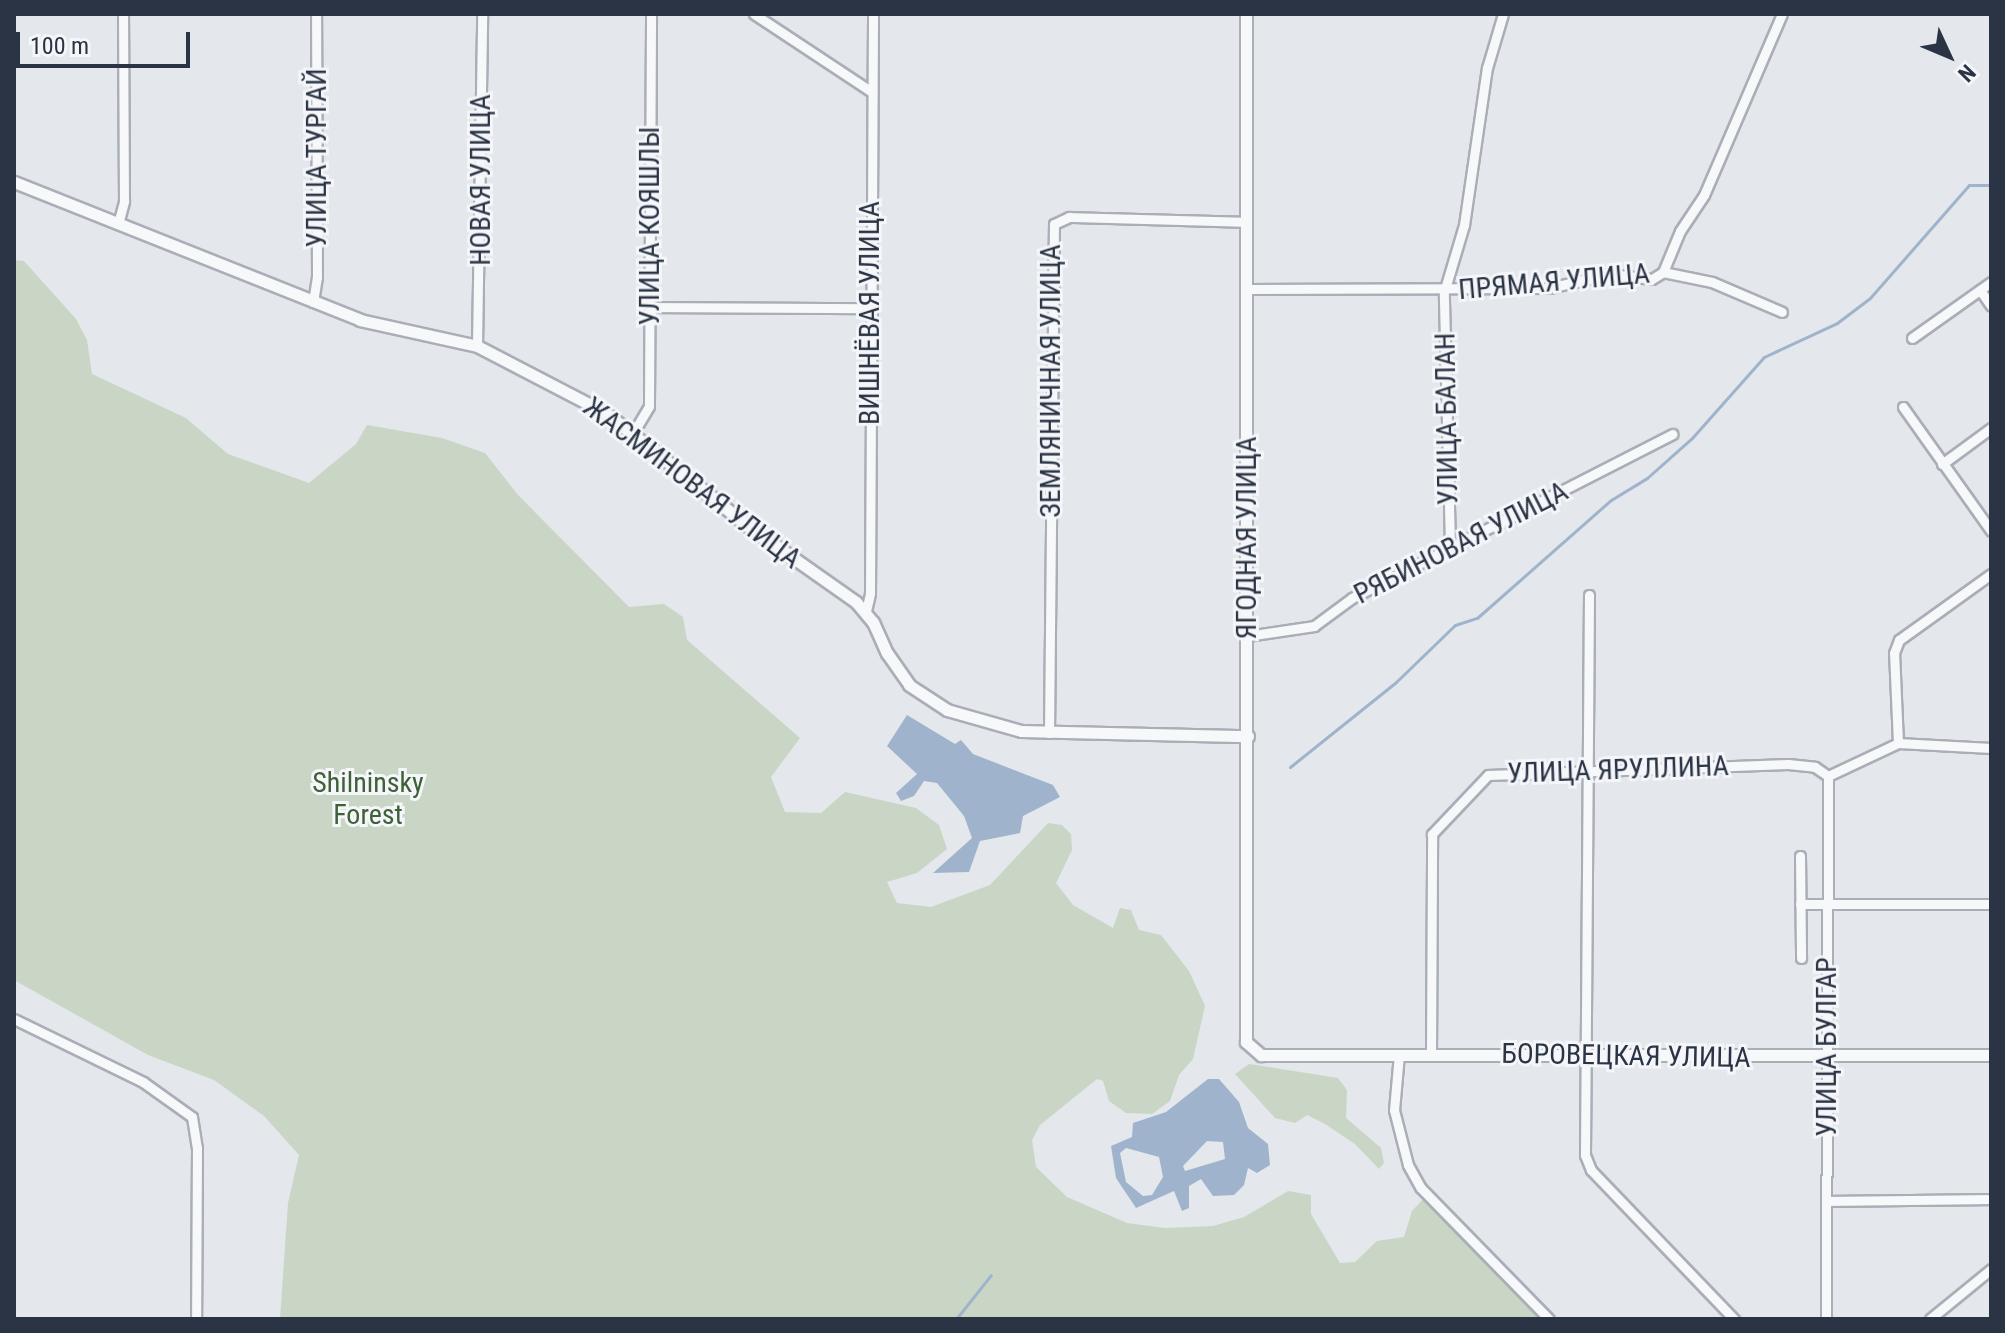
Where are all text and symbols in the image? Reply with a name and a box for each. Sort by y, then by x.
scale bar [20,16,194,66]
north arrow [1909,16,1989,96]
text: 100 m [30,32,89,60]
text: N [1953,59,1980,87]
street label: УЛИЦА ТУРГАЙ [300,68,334,248]
street label: НОВАЯ УЛИЦА [464,94,498,266]
street label: УЛИЦА КОЯШЛЫ [633,126,667,326]
street label: ВИШНЁВАЯ УЛИЦА [853,201,887,425]
street label: ЗЕМЛЯНИЧНАЯ УЛИЦА [1034,244,1068,518]
street label: ПРЯМАЯ УЛИЦА [1457,257,1651,307]
street label: УЛИЦА БАЛАН [1429,332,1465,506]
street label: ЖАСМИНОВАЯ УЛИЦА [577,390,807,576]
street label: ЯГОДНАЯ УЛИЦА [1230,437,1264,639]
street label: РЯБИНОВАЯ УЛИЦА [1349,475,1573,611]
street label: УЛИЦА ЯРУЛЛИНА [1507,749,1729,791]
park label: Shilninsky Forest [312,766,424,832]
street label: УЛИЦА БУЛГАР [1810,957,1844,1137]
street label: БОРОВЕЦКАЯ УЛИЦА [1501,1037,1751,1075]

